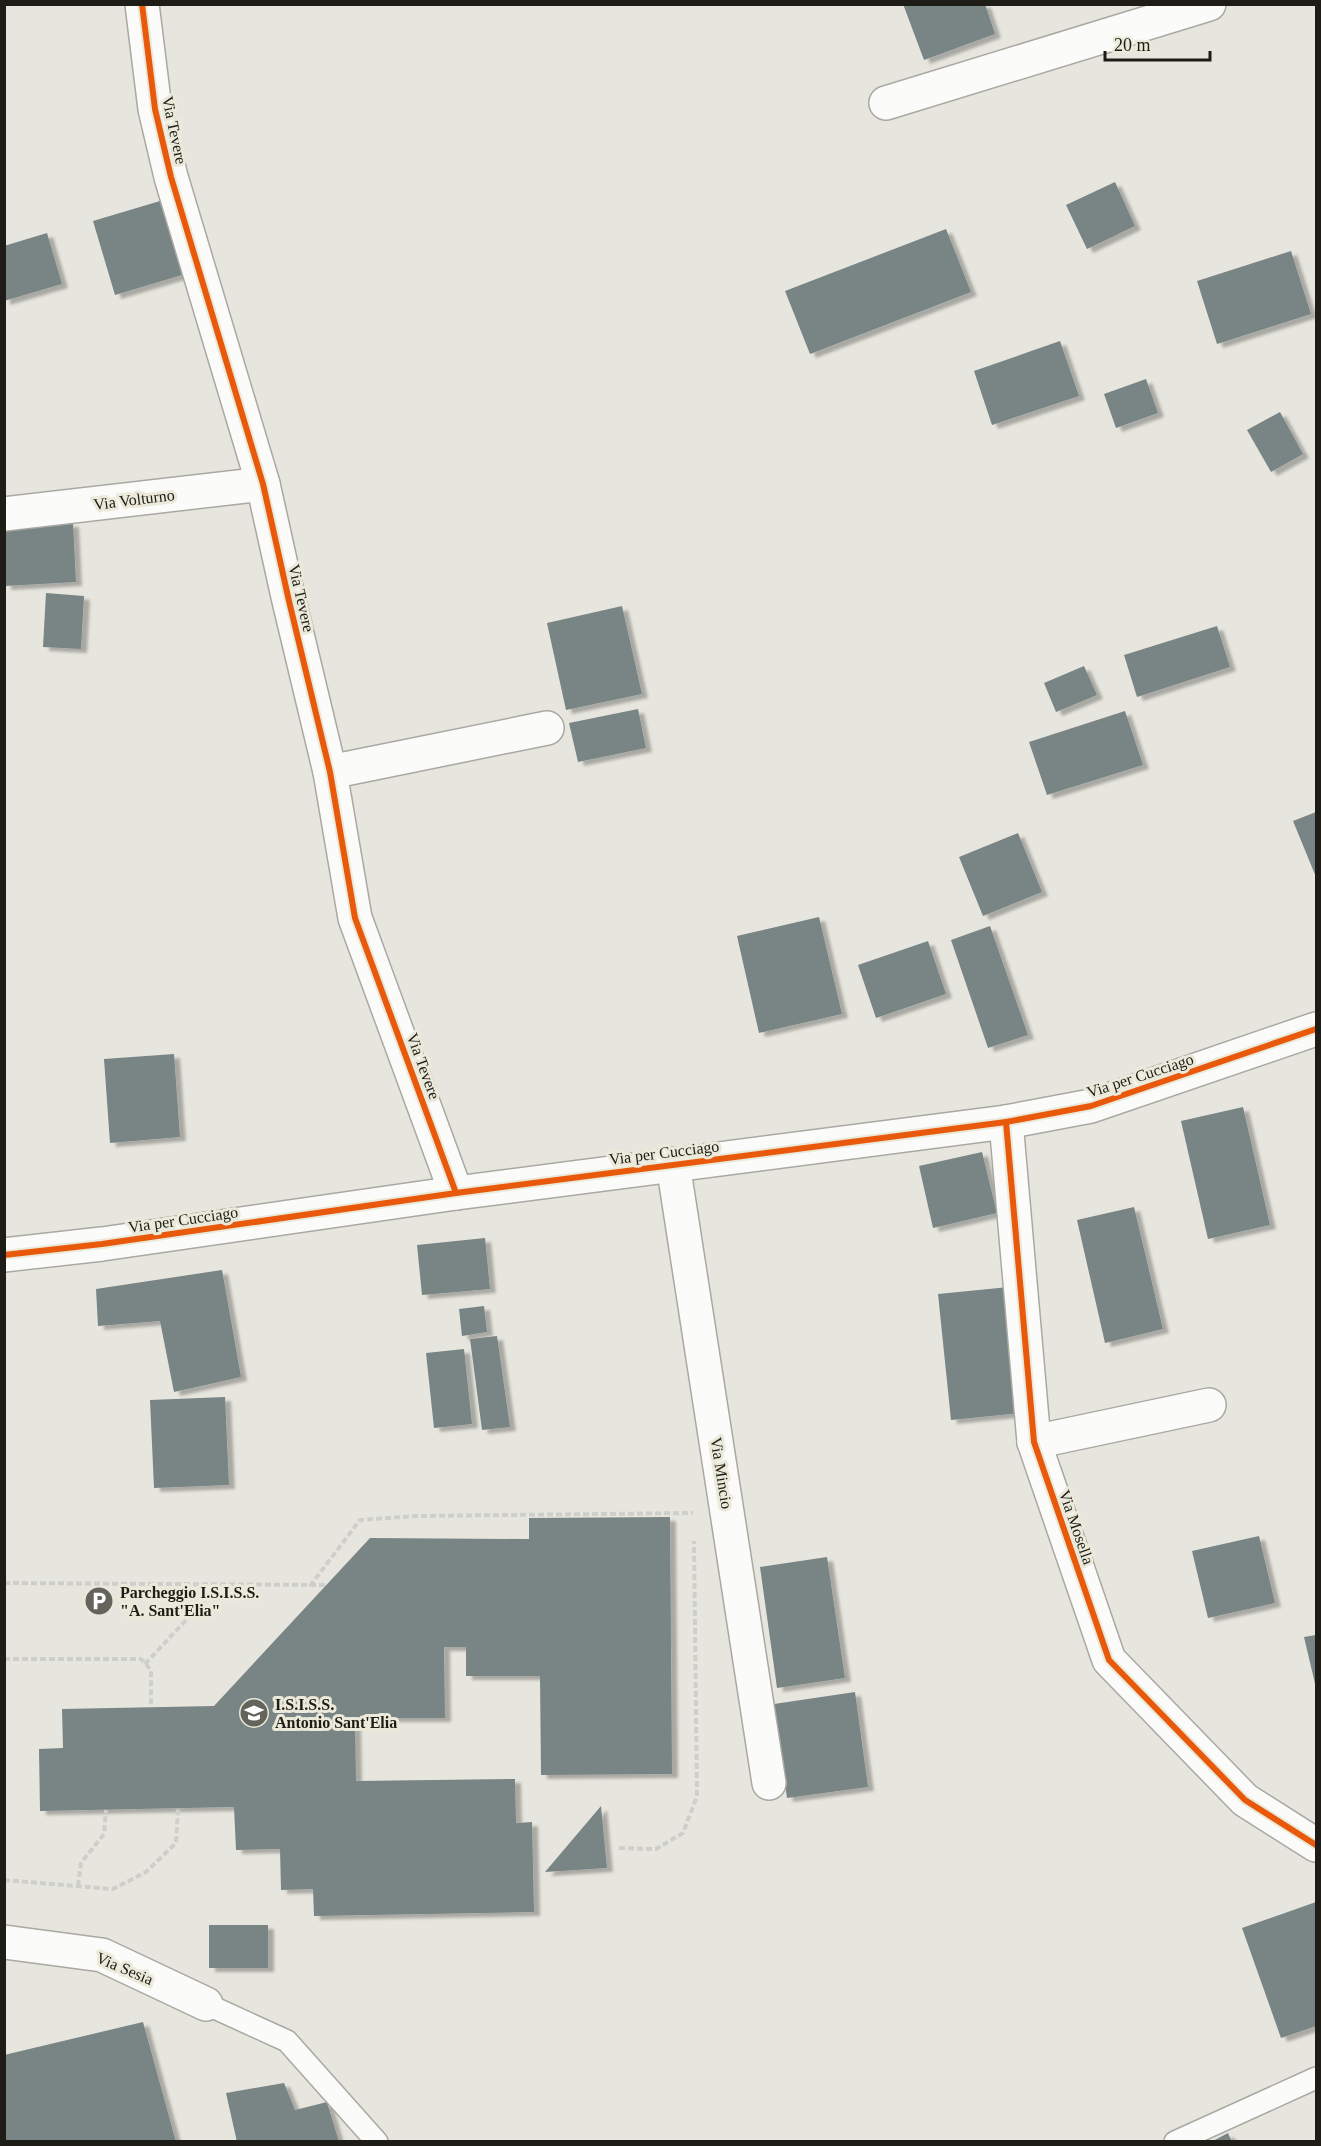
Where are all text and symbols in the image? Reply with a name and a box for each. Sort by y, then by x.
scale bar [1105,24,1210,62]
text: 20 m [1114,35,1151,55]
street label: Via Tevere [159,95,190,166]
street label: Via Volturno [93,486,176,513]
street label: Via Tevere [285,563,318,634]
street label: Via Tevere [404,1031,443,1102]
street label: Via per Cucciago [1085,1050,1196,1102]
street label: Via per Cucciago [608,1137,720,1169]
street label: Via per Cucciago [127,1203,239,1237]
street label: Via Mincio [707,1436,736,1510]
street label: Via Mosella [1056,1488,1097,1567]
place label: Parcheggio I.S.I.S.S. "A. Sant'Elia" [120,1584,259,1619]
parking icon: Parcheggio I.S.I.S.S. "A. Sant'Elia" [83,1585,115,1617]
place label: I.S.I.S.S. Antonio Sant'Elia [275,1696,397,1731]
school or university icon: I.S.I.S.S. Antonio Sant'Elia [238,1697,270,1729]
street label: Via Sesia [94,1949,156,1988]

